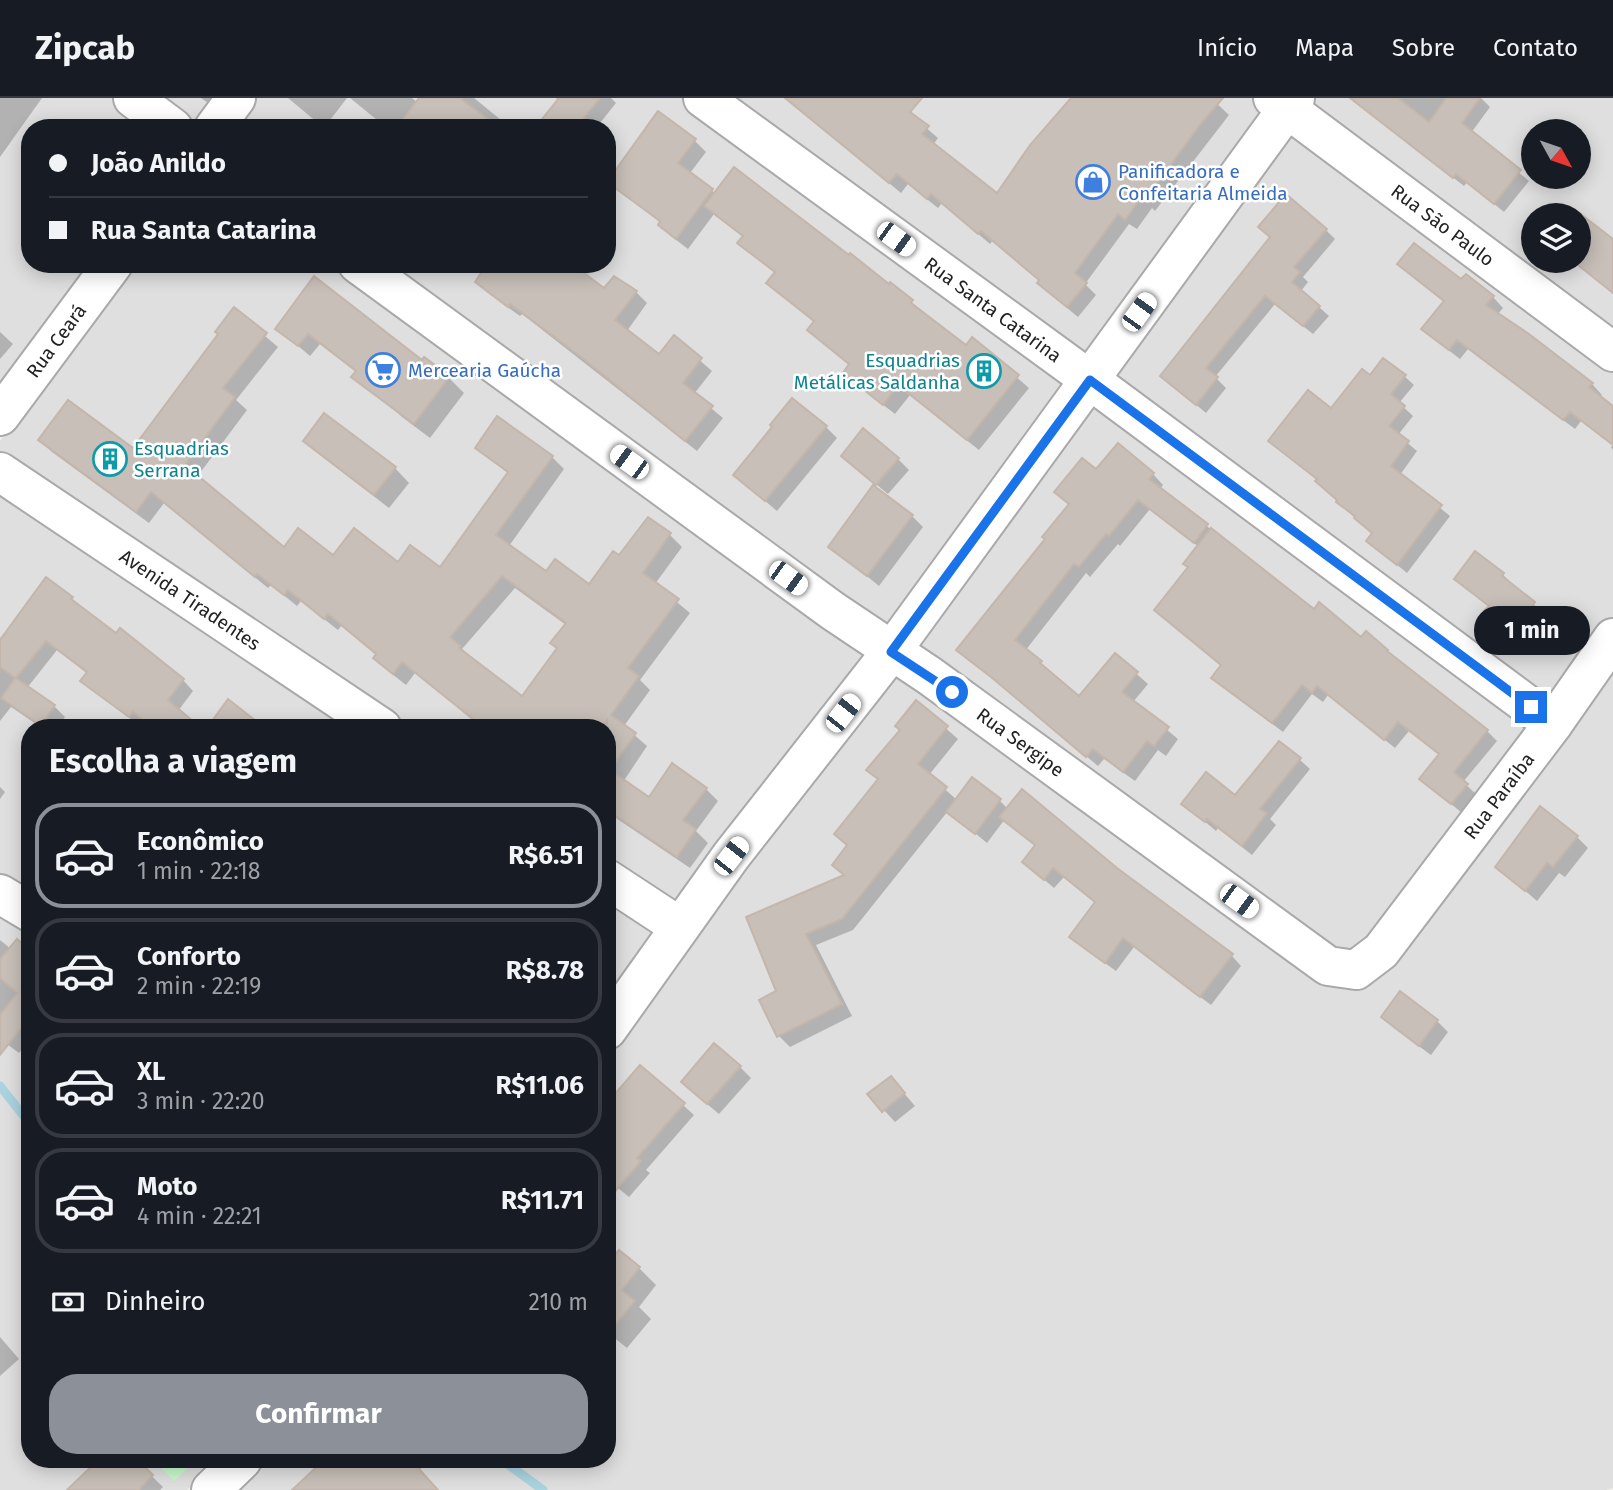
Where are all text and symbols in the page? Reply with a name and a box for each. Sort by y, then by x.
text: Zipcab [35,28,135,68]
text: Início [1197,34,1257,62]
text: Mapa [1295,34,1354,62]
text: Sobre [1392,34,1455,62]
text: Contato [1493,34,1578,62]
north arrow [1521,119,1591,189]
map controls [1521,119,1591,273]
text: João Anildo [91,148,226,179]
place label: Panificadora e Confeitaria Almeida [1118,160,1288,205]
shop icon: Panificadora e Confeitaria Almeida [1074,163,1112,201]
street label: Rua São Paulo [1387,179,1499,271]
button: layers [1521,203,1591,273]
text: Rua Santa Catarina [91,215,317,246]
car [873,218,920,260]
street label: Rua Santa Catarina [920,252,1066,367]
car [1119,289,1160,335]
street label: Rua Ceará [21,299,91,382]
place label: Esquadrias Metálicas Saldanha [794,349,960,394]
supermarket icon: Mercearia Gaúcha [364,351,402,389]
building icon: Esquadrias Metálicas Saldanha [965,352,1003,390]
place label: Mercearia Gaúcha [408,359,561,382]
place label: Esquadrias Serrana [134,437,229,482]
building icon: Esquadrias Serrana [91,440,129,478]
car [606,441,653,483]
street label: Avenida Tiradentes [115,544,265,655]
car [765,557,812,599]
callout: 1 min [1473,606,1589,654]
text: 1 min [1504,616,1560,644]
route start [936,676,968,708]
car [822,690,865,736]
route end [1515,691,1547,723]
street label: Rua Sergipe [972,702,1069,781]
text: Escolha a viagem [49,742,297,780]
street label: Rua Paraíba [1459,748,1539,843]
icon: car [53,824,116,887]
text: Econômico [137,826,264,857]
car [710,833,753,879]
text: R$6.51 [508,840,584,871]
text: 1 min · 22:18 [137,857,260,885]
car [1216,880,1263,922]
icon: car [53,939,116,1002]
text: Conforto [137,941,241,972]
text: R$8.78 [506,955,584,986]
text: 2 min · 22:19 [137,972,261,1000]
icon: car [53,1054,116,1117]
text: XL [137,1056,165,1087]
text: R$11.06 [495,1070,584,1101]
text: 3 min · 22:20 [137,1087,264,1115]
icon: car [53,1169,116,1232]
text: Moto [137,1171,197,1202]
text: R$11.71 [501,1185,584,1216]
text: 4 min · 22:21 [137,1202,262,1230]
icon: cash [49,1283,87,1321]
text: Dinheiro [105,1286,206,1317]
text: 210 m [529,1288,588,1316]
button: Confirmar [49,1374,588,1454]

